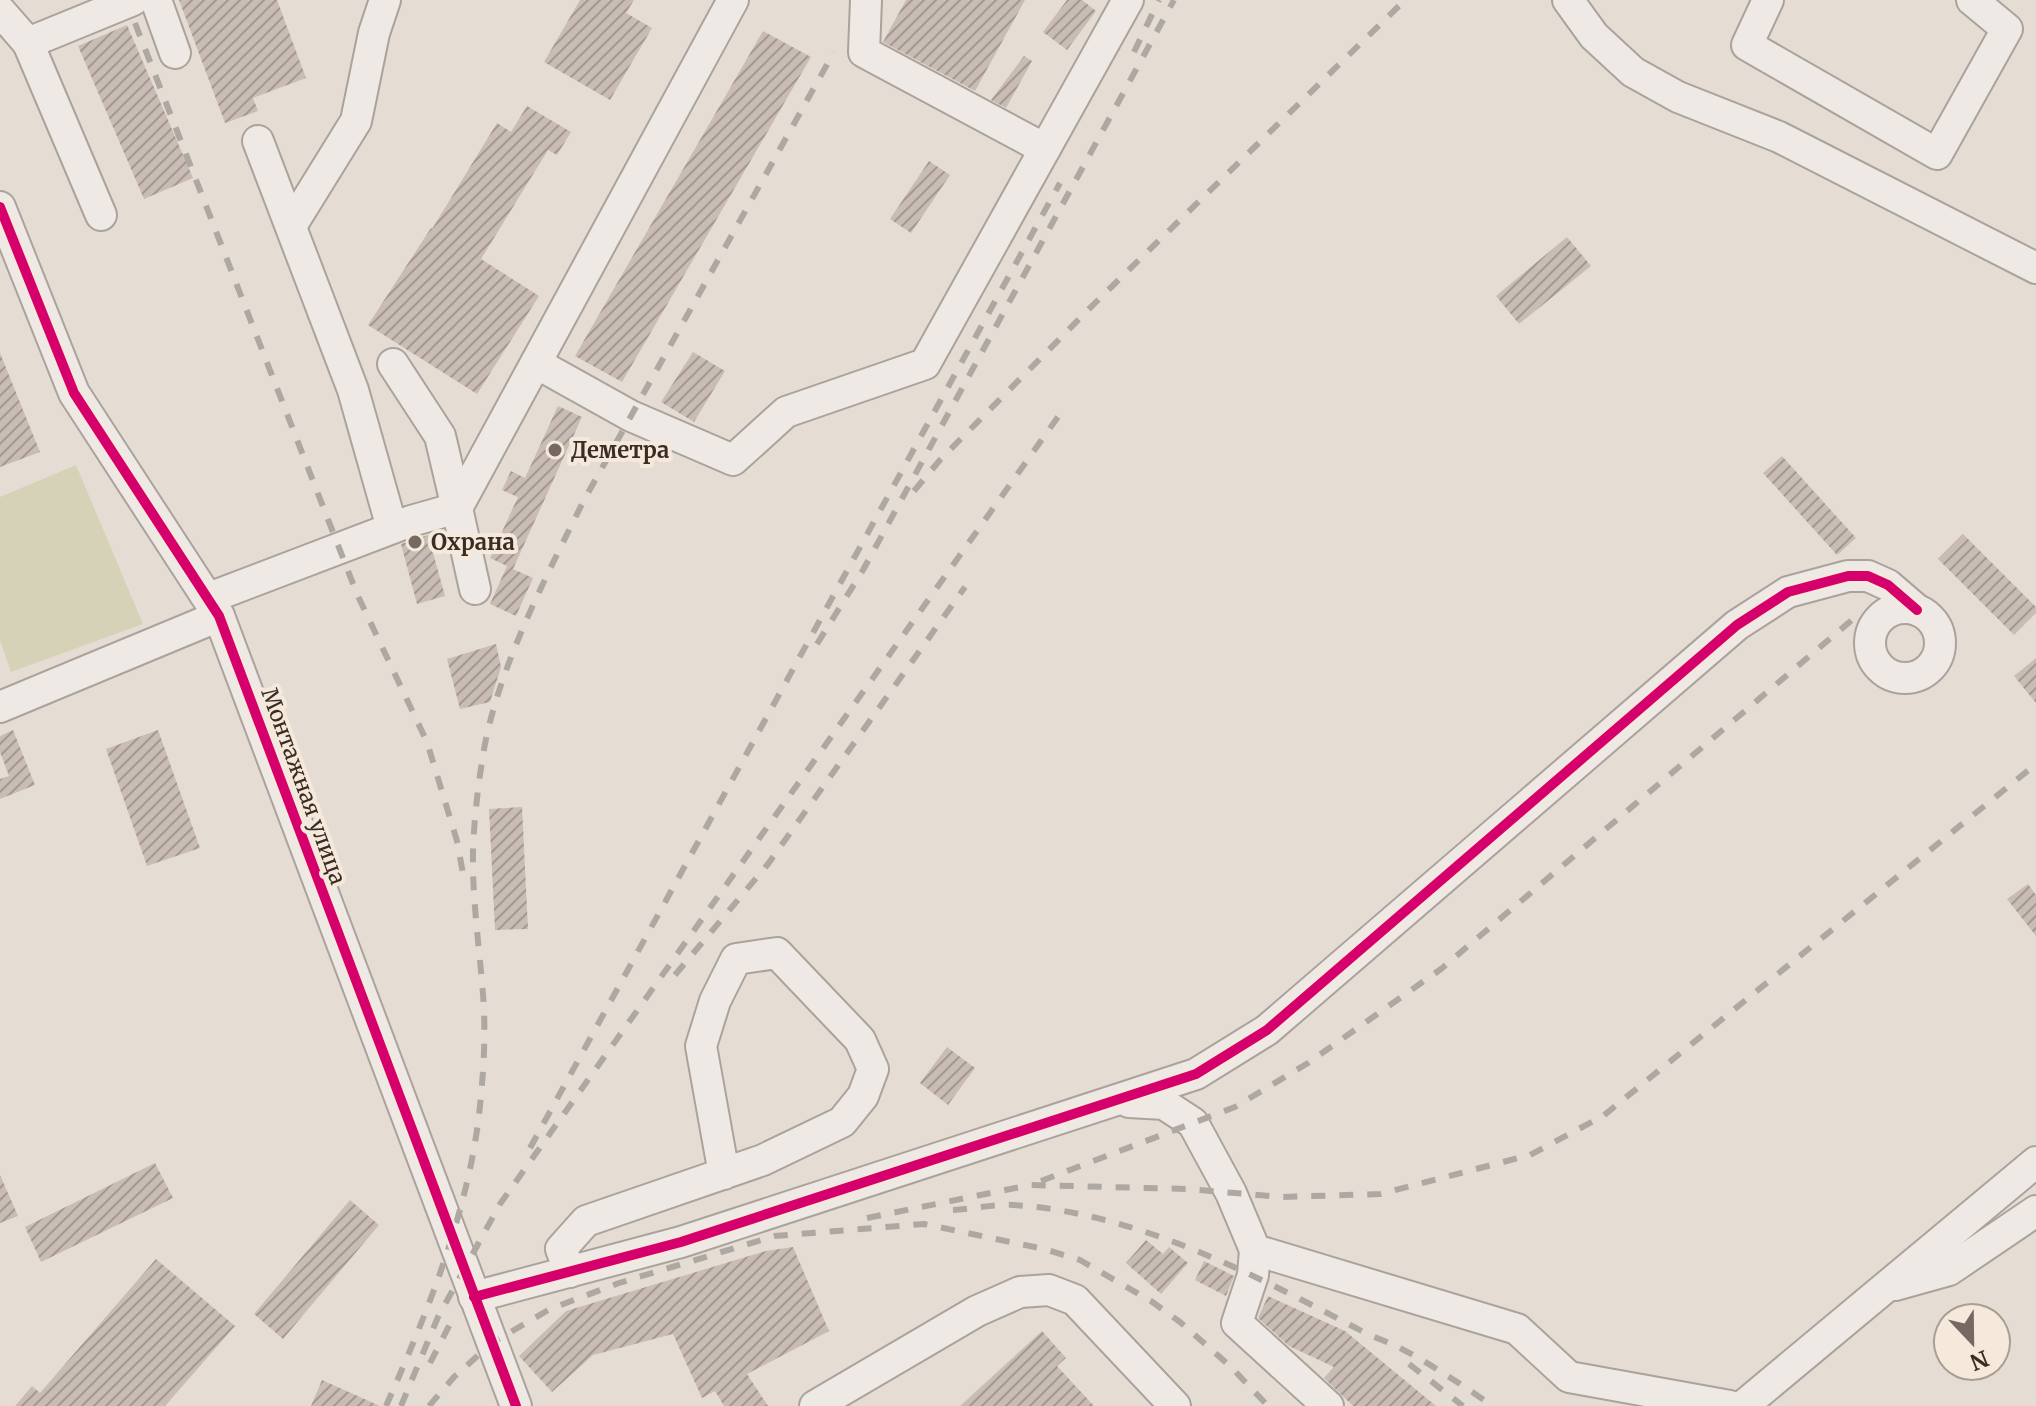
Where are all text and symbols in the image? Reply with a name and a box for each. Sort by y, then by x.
place label: Деметра [571,436,669,464]
marker: Деметра [546,441,564,459]
place label: Охрана [431,528,515,556]
marker: Охрана [406,533,424,551]
street label: Монтажная улица [255,684,353,888]
north arrow [1932,1302,2012,1382]
text: N [1966,1344,1993,1377]

